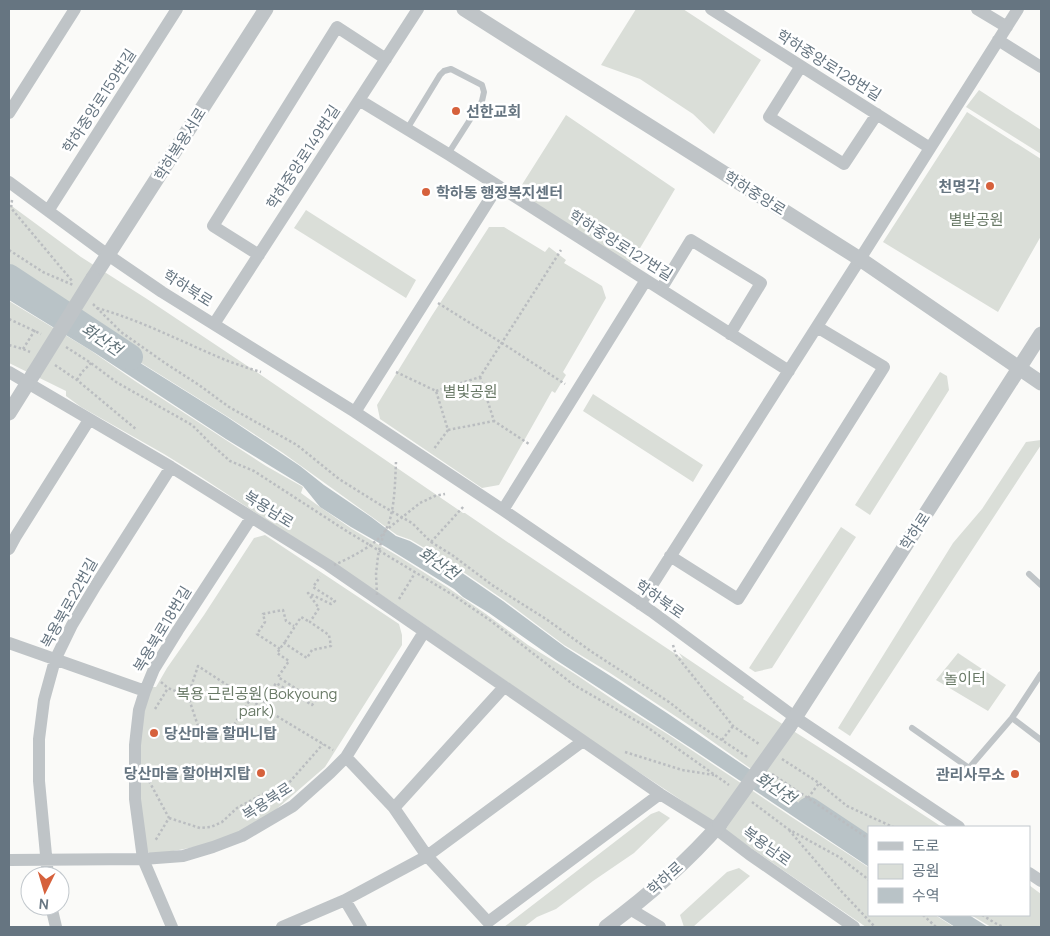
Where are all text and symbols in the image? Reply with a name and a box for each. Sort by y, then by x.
street label: 학하중앙로128번길 [773,24,885,106]
street label: 학하중앙로159번길 [57,45,141,157]
street label: 학하중앙로149번길 [261,101,345,213]
place label: 선한교회 [466,101,521,122]
street label: 학하복용서로 [149,103,211,185]
marker: 선한교회 [450,105,462,117]
street label: 학하중앙로 [720,166,790,220]
place label: 천명각 [939,176,980,197]
marker: 천명각 [984,180,996,192]
place label: 학하동 행정복지센터 [436,182,563,203]
marker: 학하동 행정복지센터 [420,186,432,198]
street label: 학하중앙로127번길 [565,205,677,285]
park label: 별밭공원 [948,209,1004,230]
street label: 학하북로 [159,264,217,312]
water label: 화산천 [78,318,128,362]
park label: 별빛공원 [442,381,498,402]
street label: 복용남로 [240,485,298,533]
street label: 학하로 [895,508,935,554]
water label: 화산천 [415,542,465,586]
street label: 복용북로22번길 [36,554,102,652]
street label: 학하북로 [631,575,689,623]
street label: 복용북로18번길 [128,582,196,676]
park label: 놀이터 [944,668,986,689]
park label: 복용 근린공원(Bokyoung park) [177,683,337,721]
place label: 당산마을 할머니탑 [164,723,277,744]
marker: 당산마을 할머니탑 [148,727,160,739]
place label: 당산마을 할아버지탑 [124,763,251,784]
place label: 관리사무소 [936,764,1005,785]
marker: 당산마을 할아버지탑 [255,767,267,779]
water label: 화산천 [752,767,802,811]
marker: 관리사무소 [1009,768,1021,780]
street label: 복용북로 [238,777,296,825]
street label: 복용남로 [738,821,796,871]
legend [868,826,1030,916]
text: 도로 [912,835,940,856]
street label: 학하로 [643,856,687,900]
text: 공원 [912,860,940,881]
north arrow [20,866,70,916]
text: 수역 [912,885,940,906]
text: N [38,895,50,914]

